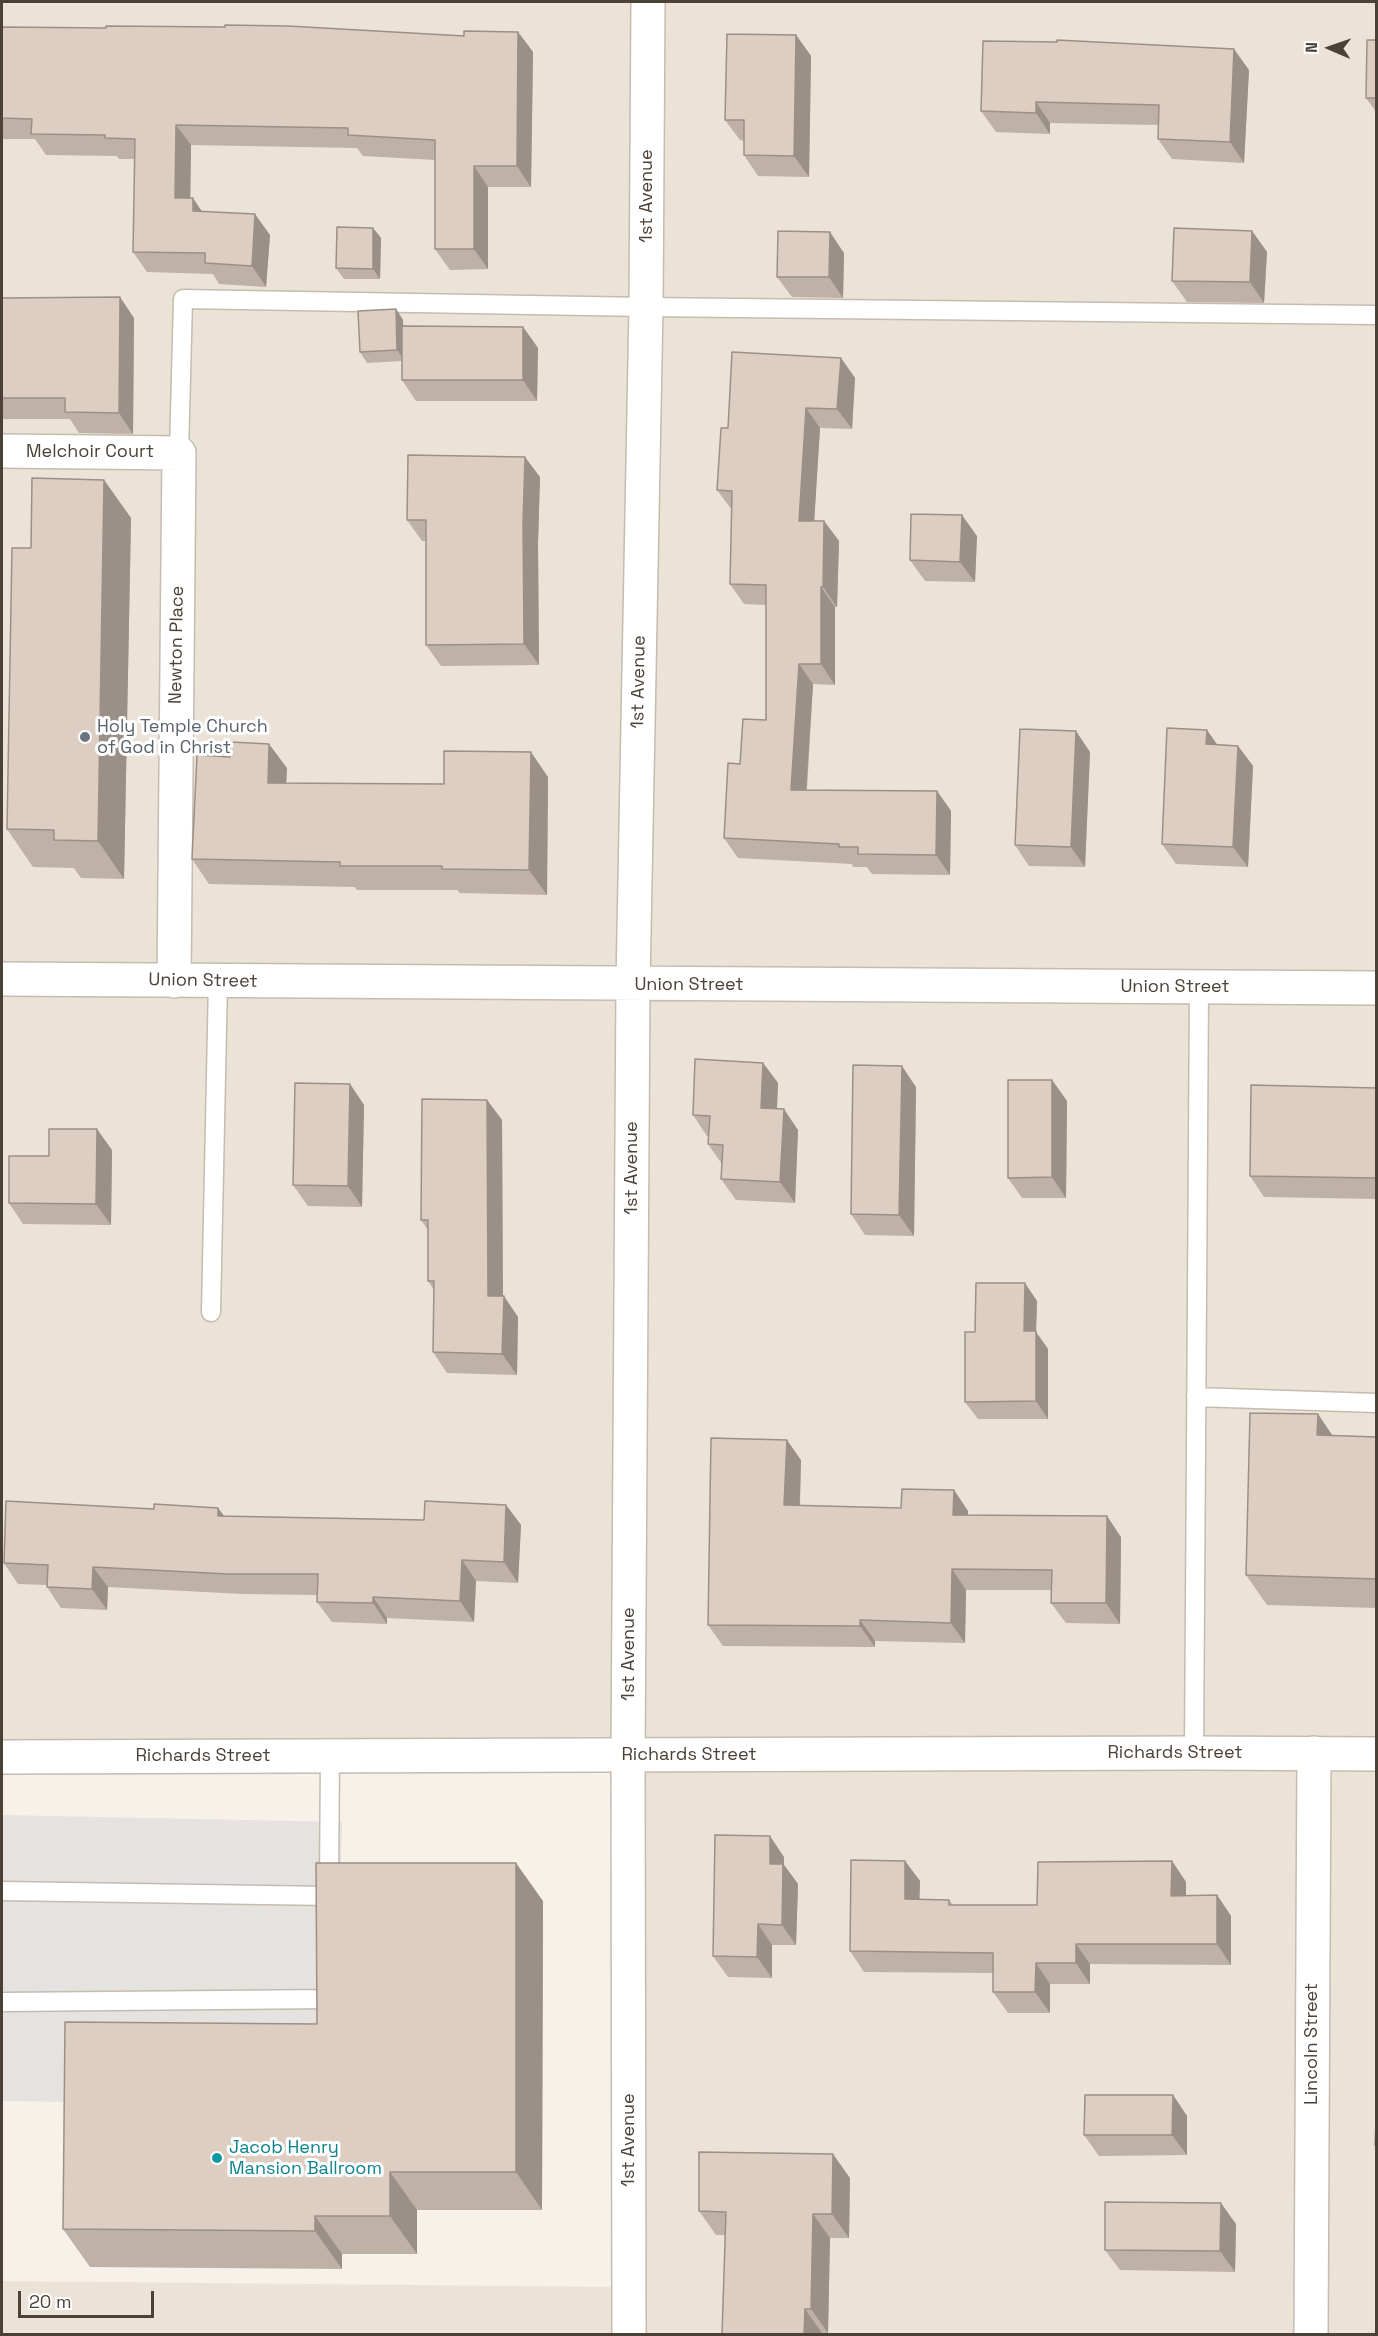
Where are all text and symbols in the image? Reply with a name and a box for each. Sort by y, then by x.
north arrow [1300,18,1360,78]
text: N [1301,42,1322,53]
street label: 1st Avenue [636,149,658,243]
street label: Melchoir Court [26,441,154,463]
street label: Newton Place [165,586,189,704]
street label: 1st Avenue [627,635,651,729]
place label: Holy Temple Church of God in Christ [97,716,268,758]
marker: Holy Temple Church of God in Christ [78,730,92,744]
street label: Union Street [148,969,258,993]
street label: Union Street [634,974,744,996]
street label: Union Street [1120,976,1230,998]
street label: 1st Avenue [621,1121,643,1215]
street label: 1st Avenue [618,1607,640,1701]
street label: Richards Street [1107,1742,1243,1764]
street label: Richards Street [621,1744,757,1766]
street label: Richards Street [135,1745,271,1767]
street label: Lincoln Street [1301,1983,1323,2105]
street label: 1st Avenue [618,2093,640,2187]
place label: Jacob Henry Mansion Ballroom [229,2137,382,2180]
marker: Jacob Henry Mansion Ballroom [210,2151,224,2165]
scale bar [21,2279,158,2317]
text: 20 m [29,2290,72,2313]

